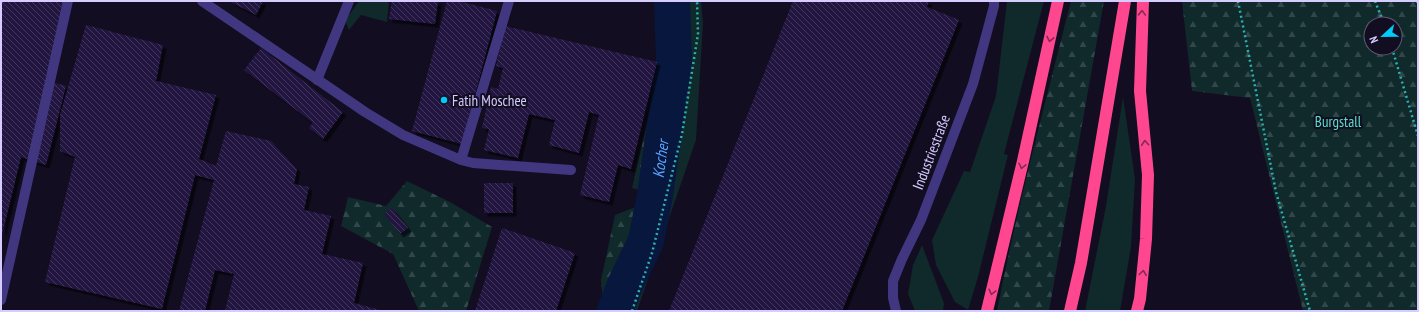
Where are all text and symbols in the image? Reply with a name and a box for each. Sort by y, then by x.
one-way arrow [1138,10,1147,16]
north arrow [1363,16,1403,56]
text: N [1366,34,1381,45]
one-way arrow [1046,36,1054,42]
place label: Fatih Moschee [452,91,527,110]
marker: Fatih Moschee [439,95,449,105]
street label: Industriestraße [908,112,954,192]
park label: Burgstall [1315,112,1362,131]
water label: Kocher [648,136,673,179]
one-way arrow [1141,140,1150,146]
one-way arrow [1019,163,1027,169]
one-way arrow [1138,270,1147,276]
one-way arrow [988,289,996,296]

